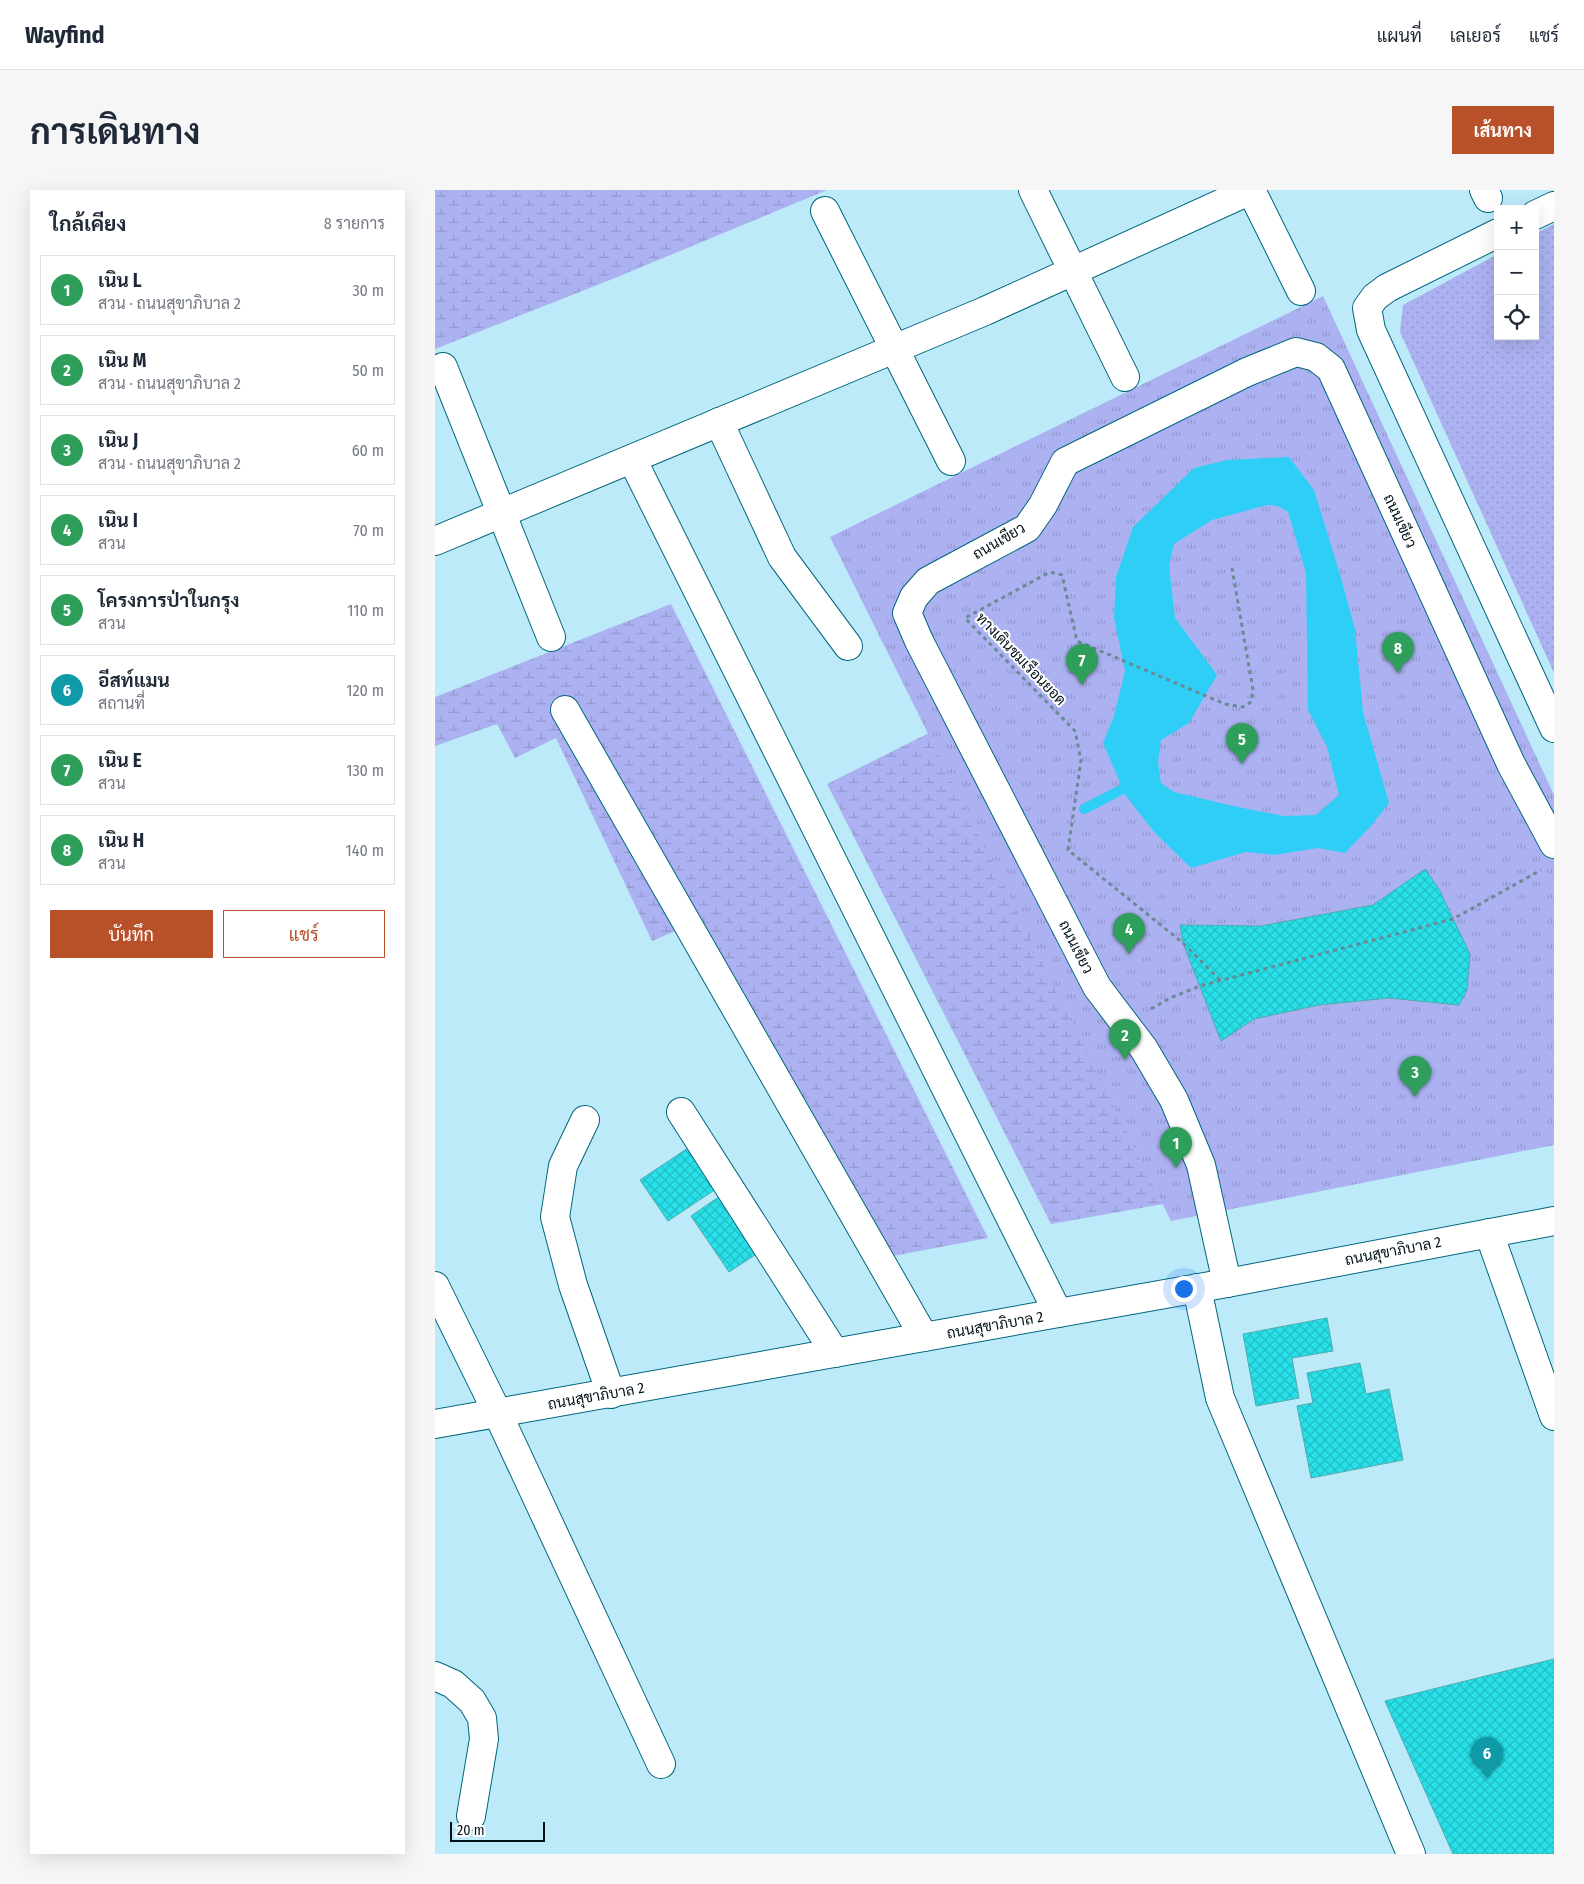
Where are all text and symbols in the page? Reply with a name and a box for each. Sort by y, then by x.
text: Wayfind [25,21,105,49]
text: แผนที่ [1377,25,1422,47]
text: เลเยอร์ [1450,25,1501,47]
text: แชร์ [1529,25,1559,47]
button: เส้นทาง [1452,106,1554,154]
text: การเดินทาง [30,111,200,153]
map controls [1494,205,1539,340]
button: + [1494,205,1539,250]
text: ใกล้เคียง [50,211,126,237]
text: 8 รายการ [324,214,385,233]
button: − [1494,250,1539,295]
text: เนิน L [98,269,142,292]
text: 1 [64,281,70,300]
text: 30 m [352,281,384,300]
text: สวน · ถนนสุขาภิบาล 2 [98,294,241,313]
button: locate [1494,295,1539,340]
text: เนิน M [98,349,147,372]
text: 2 [63,361,71,380]
text: 50 m [352,361,384,380]
text: สวน · ถนนสุขาภิบาล 2 [98,374,241,393]
text: เนิน J [98,429,138,452]
text: 3 [63,441,71,460]
text: 60 m [352,441,384,460]
text: สวน · ถนนสุขาภิบาล 2 [98,454,241,473]
street label: ถนนเขียว [1380,491,1421,551]
text: เนิน I [98,509,138,532]
street label: ถนนเขียว [969,518,1028,563]
text: 4 [63,521,71,540]
text: 70 m [353,521,384,540]
text: สวน [98,534,126,553]
text: โครงการป่าในกรุง [98,589,240,612]
text: 5 [63,601,71,620]
text: 110 m [347,601,384,620]
street label: ทางเดินชมเรือนยอด [972,608,1071,709]
text: สวน [98,614,126,633]
pin: 8 [1382,632,1414,673]
pin: 7 [1066,644,1098,685]
text: อีสท์แมน [98,669,170,692]
text: 6 [63,681,71,700]
text: 120 m [346,681,384,700]
text: สถานที่ [98,694,145,713]
pin: 5 [1226,723,1258,764]
text: เนิน E [98,749,142,772]
text: 7 [64,761,70,780]
text: 130 m [346,761,384,780]
text: สวน [98,774,126,793]
text: เนิน H [98,829,144,852]
text: 8 [63,841,71,860]
text: 140 m [346,841,384,860]
text: สวน [98,854,126,873]
button: บันทึก [50,910,213,958]
button: แชร์ [223,910,385,958]
pin: 4 [1113,913,1145,954]
street label: ถนนเขียว [1055,917,1098,977]
pin: 2 [1109,1019,1141,1060]
pin: 3 [1399,1056,1431,1097]
pin: 1 [1160,1127,1192,1168]
street label: ถนนสุขาภิบาล 2 [1343,1233,1443,1271]
your location [1171,1276,1197,1302]
street label: ถนนสุขาภิบาล 2 [945,1308,1045,1344]
street label: ถนนสุขาภิบาล 2 [546,1379,646,1415]
pin: 6 [1471,1737,1503,1778]
scale bar [450,1819,545,1842]
text: 20 m [457,1822,485,1839]

